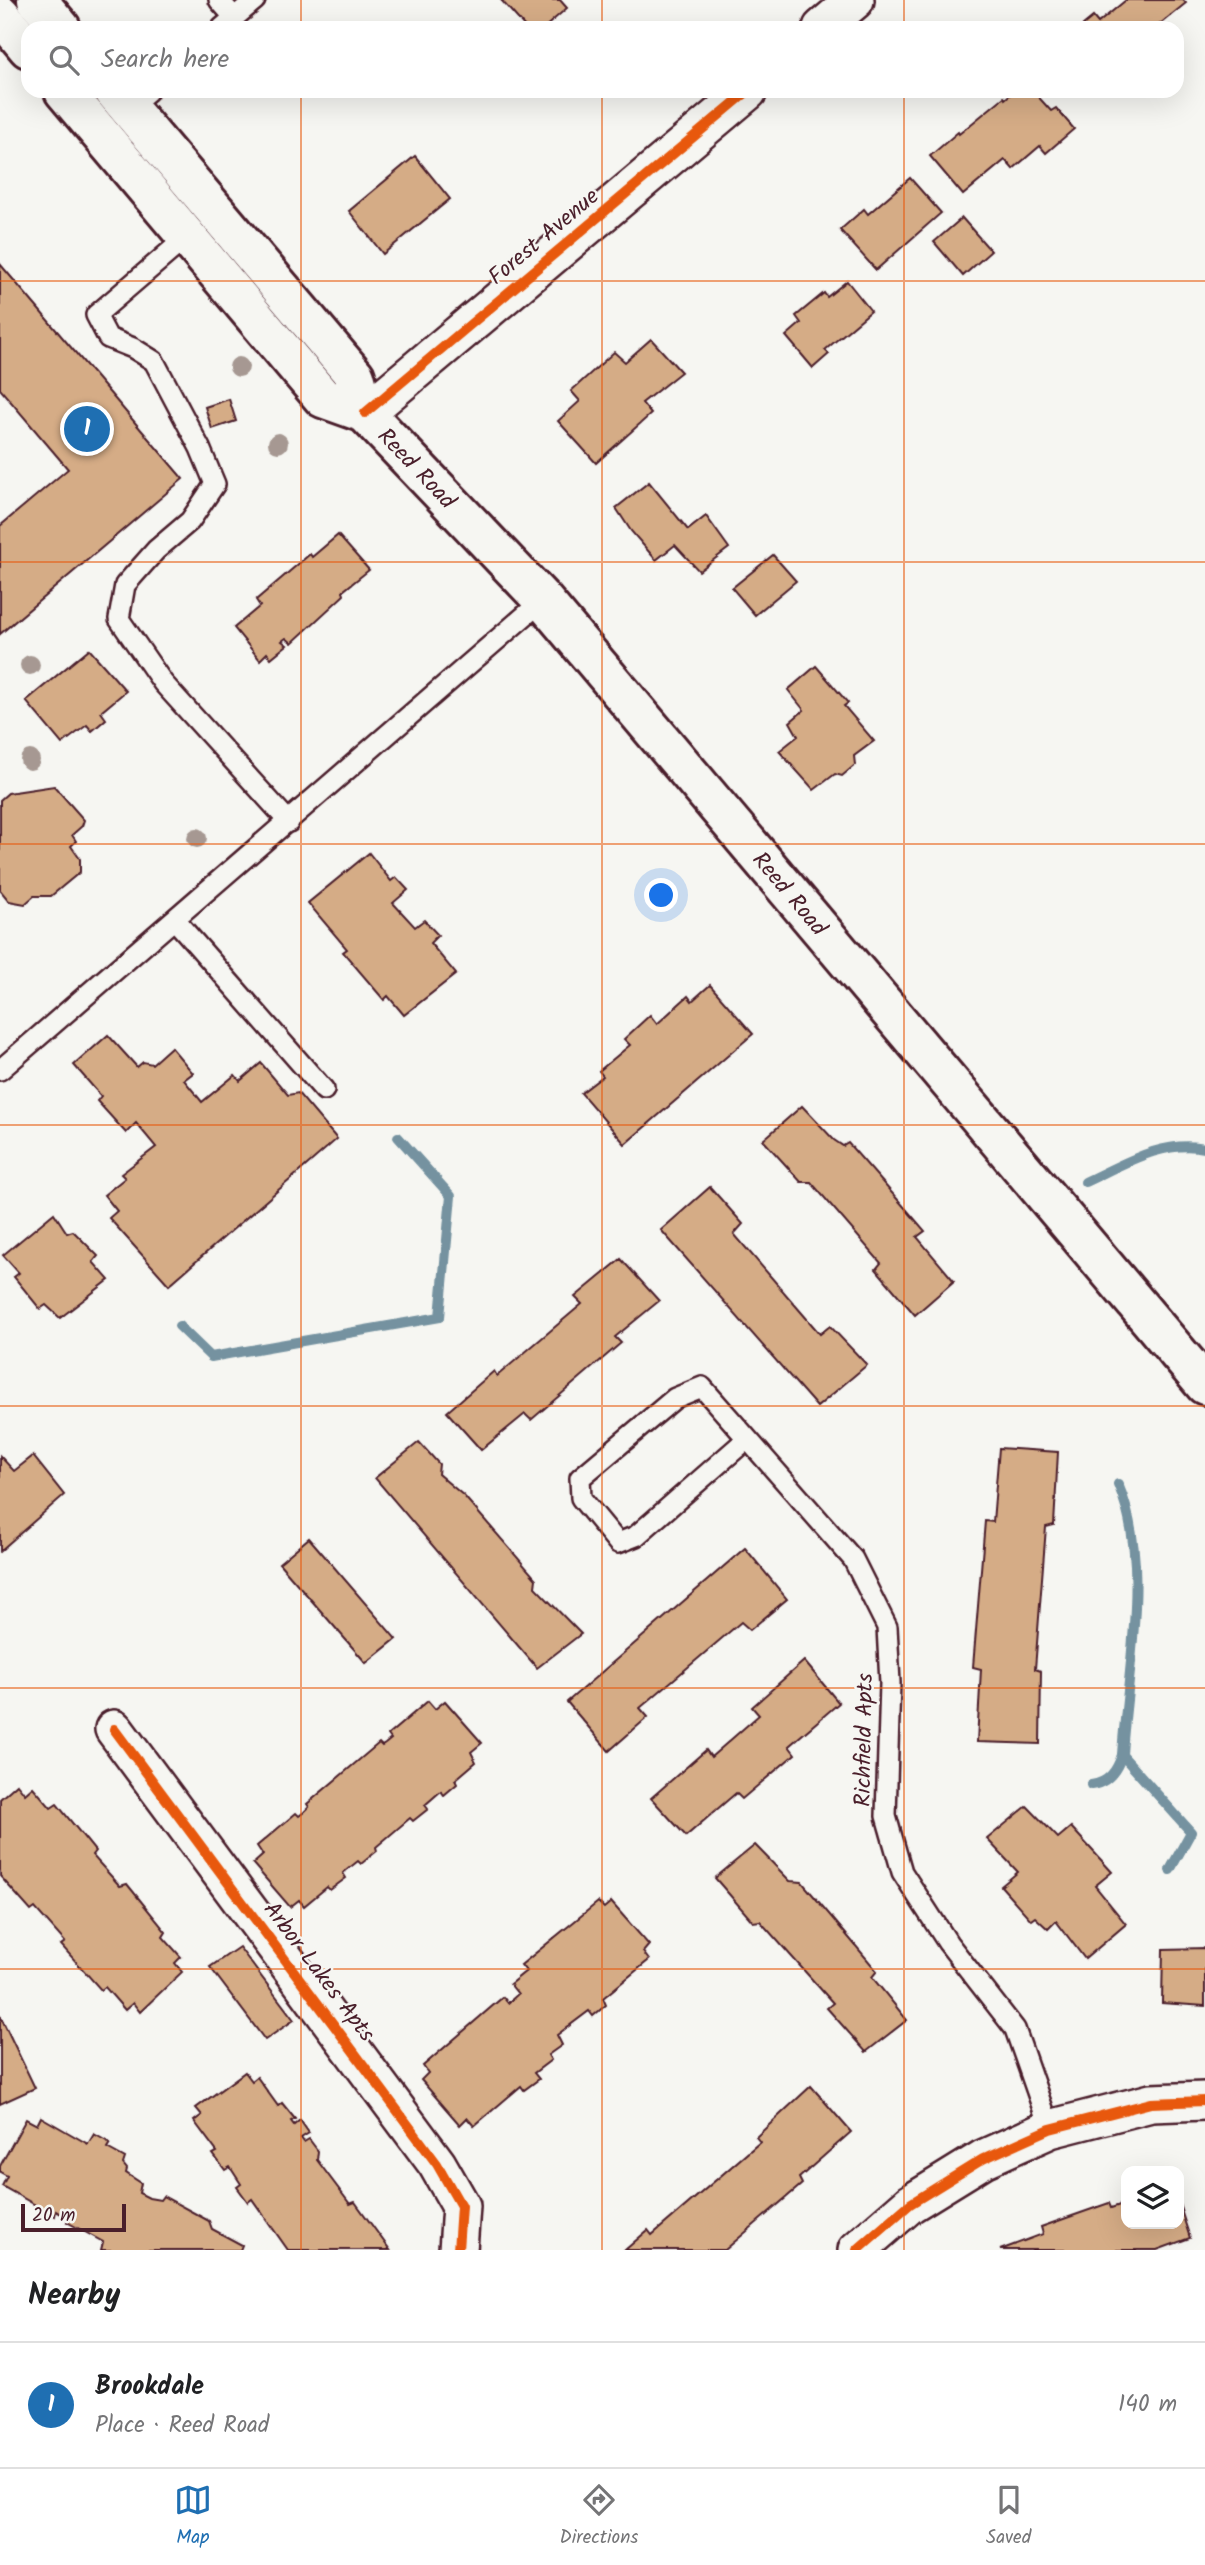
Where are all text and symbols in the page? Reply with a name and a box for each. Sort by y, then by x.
search box [21,21,1184,98]
text: Search here [101,39,229,81]
icon: search [45,41,83,79]
street label: Forest Avenue [481,180,608,295]
pin: 1 [64,403,110,455]
street label: Reed Road [368,420,464,519]
street label: Reed Road [742,844,835,945]
your location [644,878,678,912]
street label: Richfield Apts [846,1673,884,1807]
street label: Arbor Lakes Apts [253,1894,383,2050]
map controls [1121,2166,1184,2229]
button: layers [1121,2166,1184,2229]
scale bar [21,2201,126,2233]
text: 20 m [32,2201,75,2231]
text: Nearby [28,2272,120,2320]
text: Brookdale [95,2366,204,2408]
text: 1 [48,2387,54,2423]
text: 140 m [1118,2387,1177,2423]
text: Place · Reed Road [95,2408,269,2444]
tab: Map [174,2481,212,2553]
tab: Directions [560,2481,638,2553]
tab: Saved [986,2481,1031,2553]

